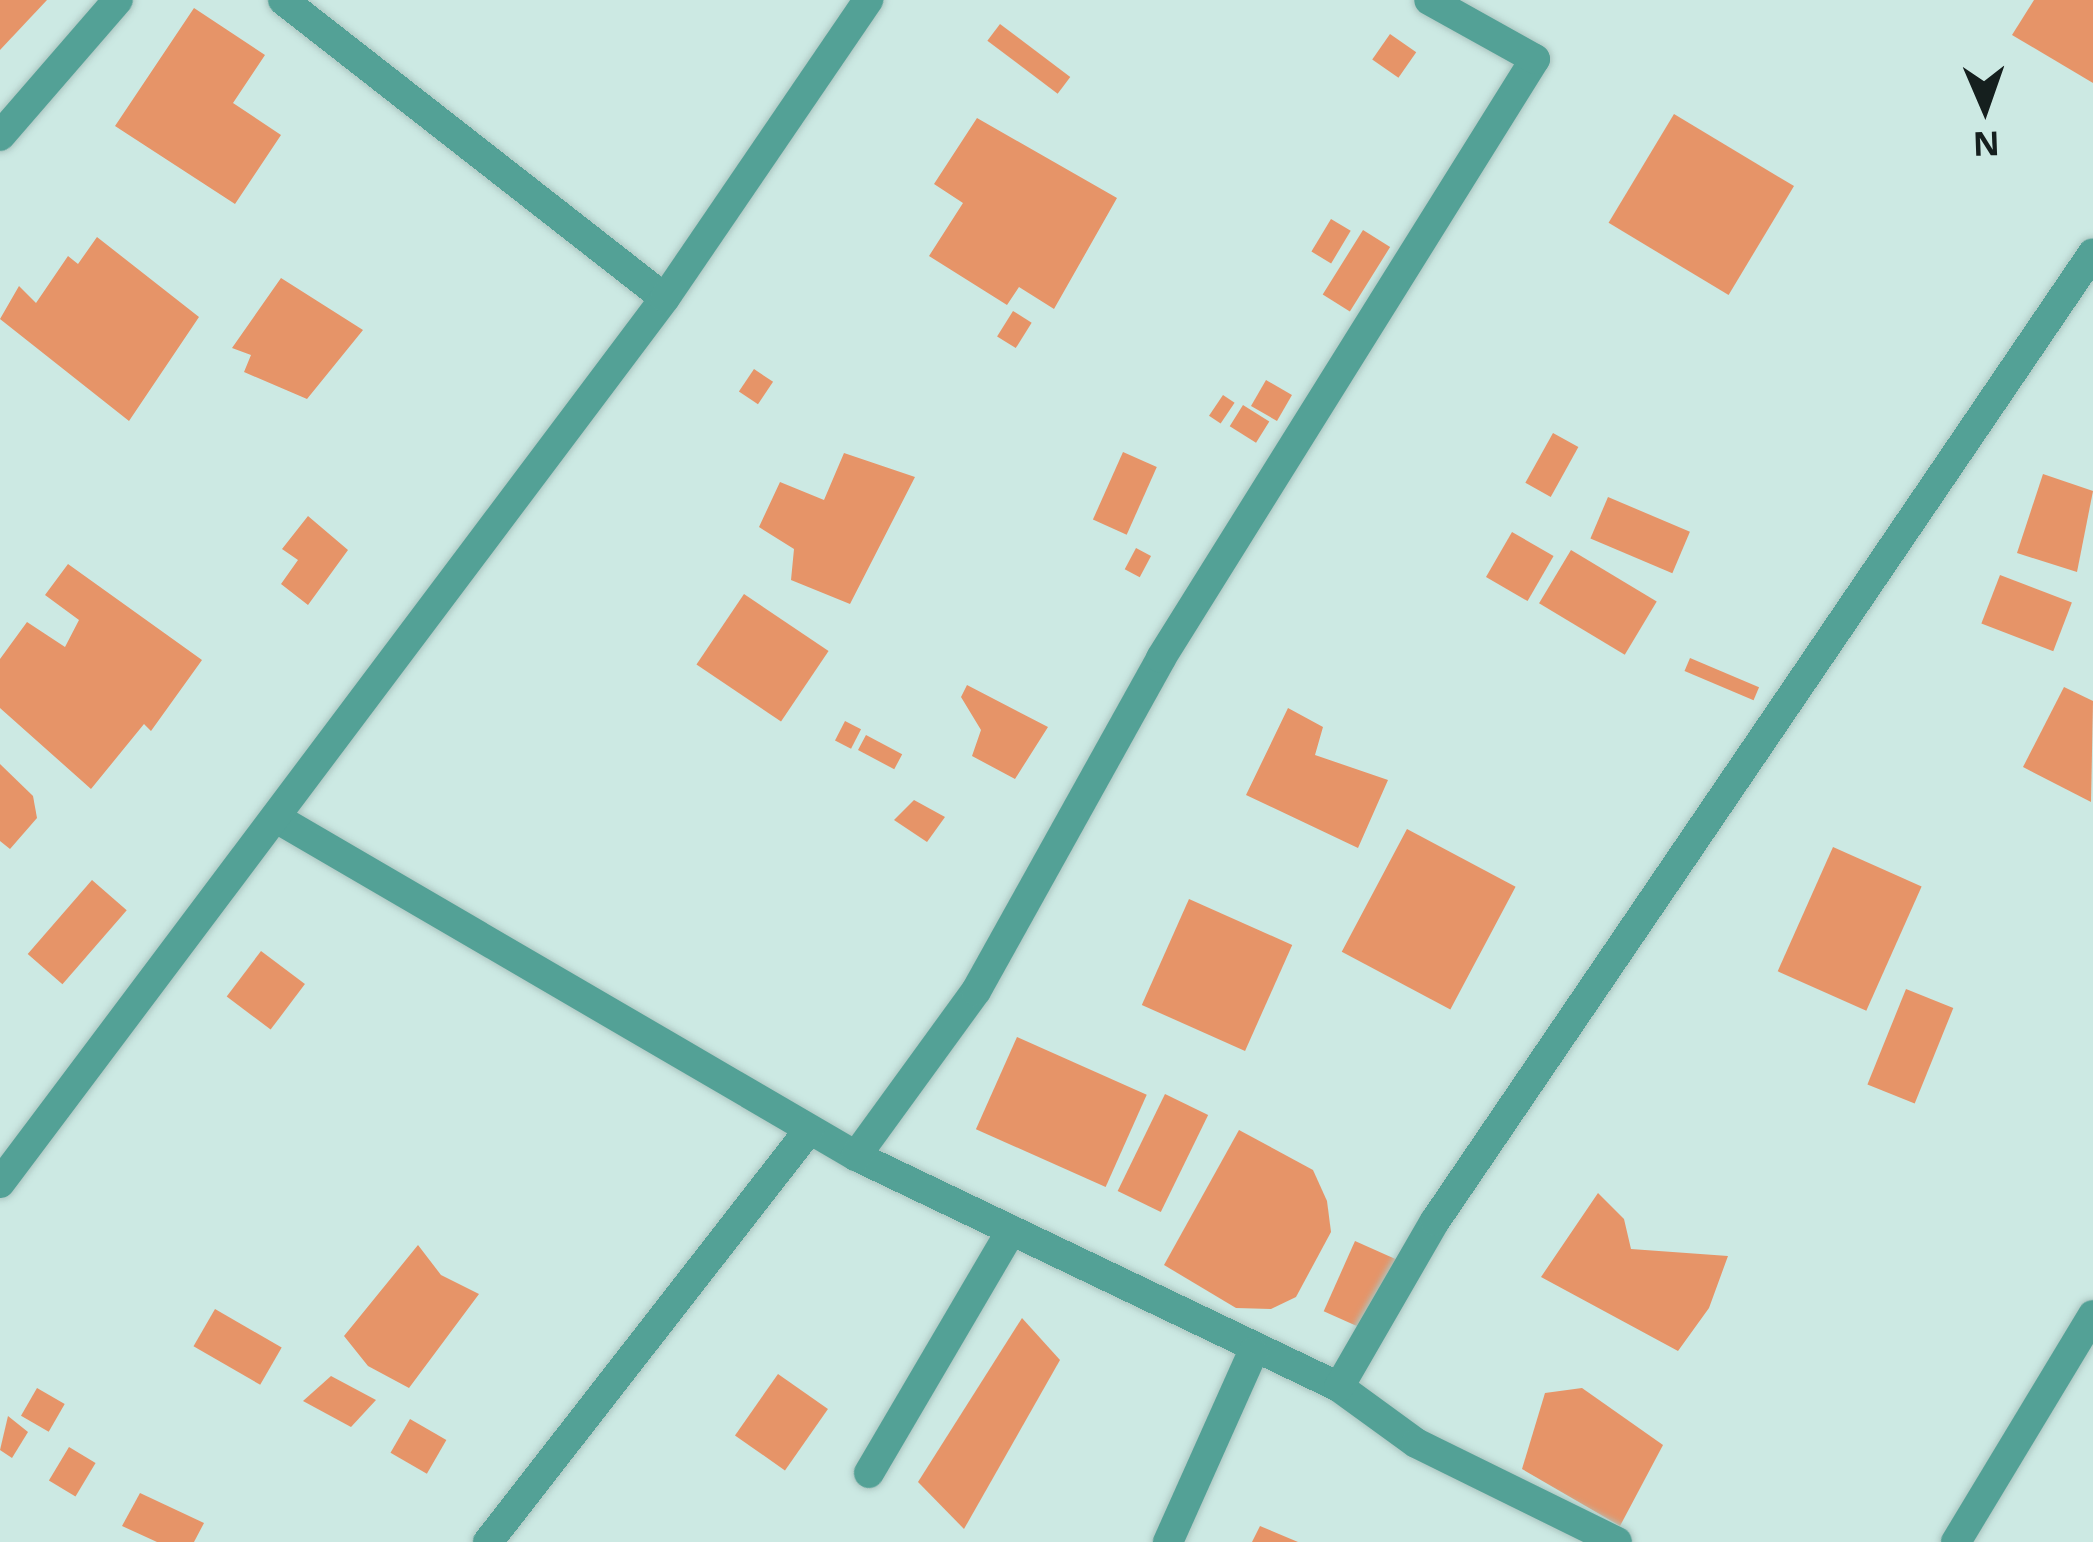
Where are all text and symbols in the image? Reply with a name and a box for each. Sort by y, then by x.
north arrow [1925,48,2045,168]
text: N [1972,122,2000,167]

